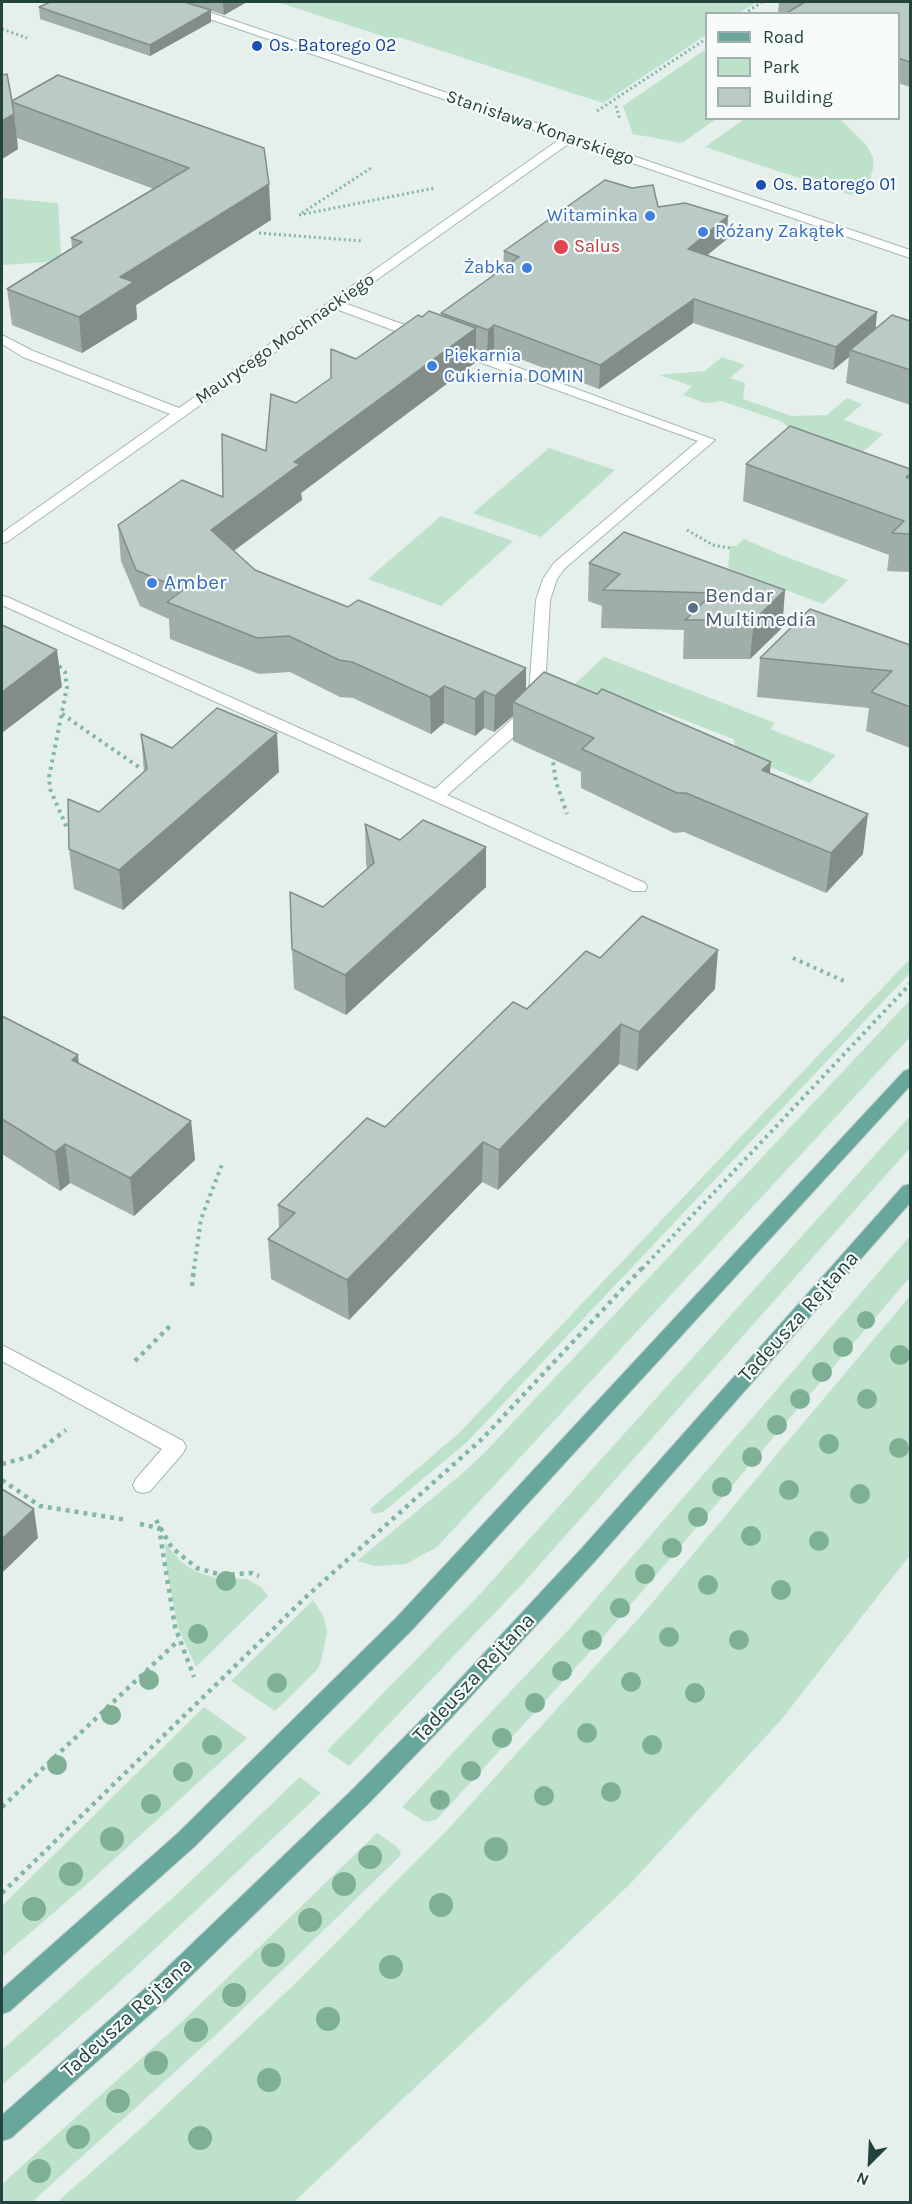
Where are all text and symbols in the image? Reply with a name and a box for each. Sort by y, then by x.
legend [705,12,900,120]
text: Road [763,26,804,48]
place label: Os. Batorego 02 [269,35,396,57]
marker: Os. Batorego 02 [250,39,264,53]
text: Park [763,56,800,78]
street label: Stanisława Konarskiego [443,86,637,170]
text: Building [763,86,833,108]
place label: Os. Batorego 01 [773,174,896,196]
marker: Os. Batorego 01 [754,178,768,192]
place label: Witaminka [547,205,638,227]
marker: Witaminka [643,209,657,223]
place label: Różany Zakątek [715,221,845,243]
marker: Różany Zakątek [696,225,710,239]
place label: Salus [574,236,620,258]
marker: Salus [552,238,570,256]
place label: Żabka [464,257,515,279]
marker: Żabka [520,261,534,275]
street label: Maurycego Mochnackiego [191,269,379,409]
place label: Piekarnia Cukiernia DOMIN [444,345,584,388]
marker: Piekarnia Cukiernia DOMIN [425,359,439,373]
place label: Amber [164,570,227,596]
marker: Amber [145,576,159,590]
place label: Bendar Multimedia [705,583,816,633]
marker: Bendar Multimedia [686,601,700,615]
street label: Tadeusza Rejtana [734,1246,864,1388]
street label: Tadeusza Rejtana [408,1608,540,1748]
street label: Tadeusza Rejtana [56,1953,198,2083]
north arrow [840,2132,900,2192]
text: N [853,2168,872,2190]

